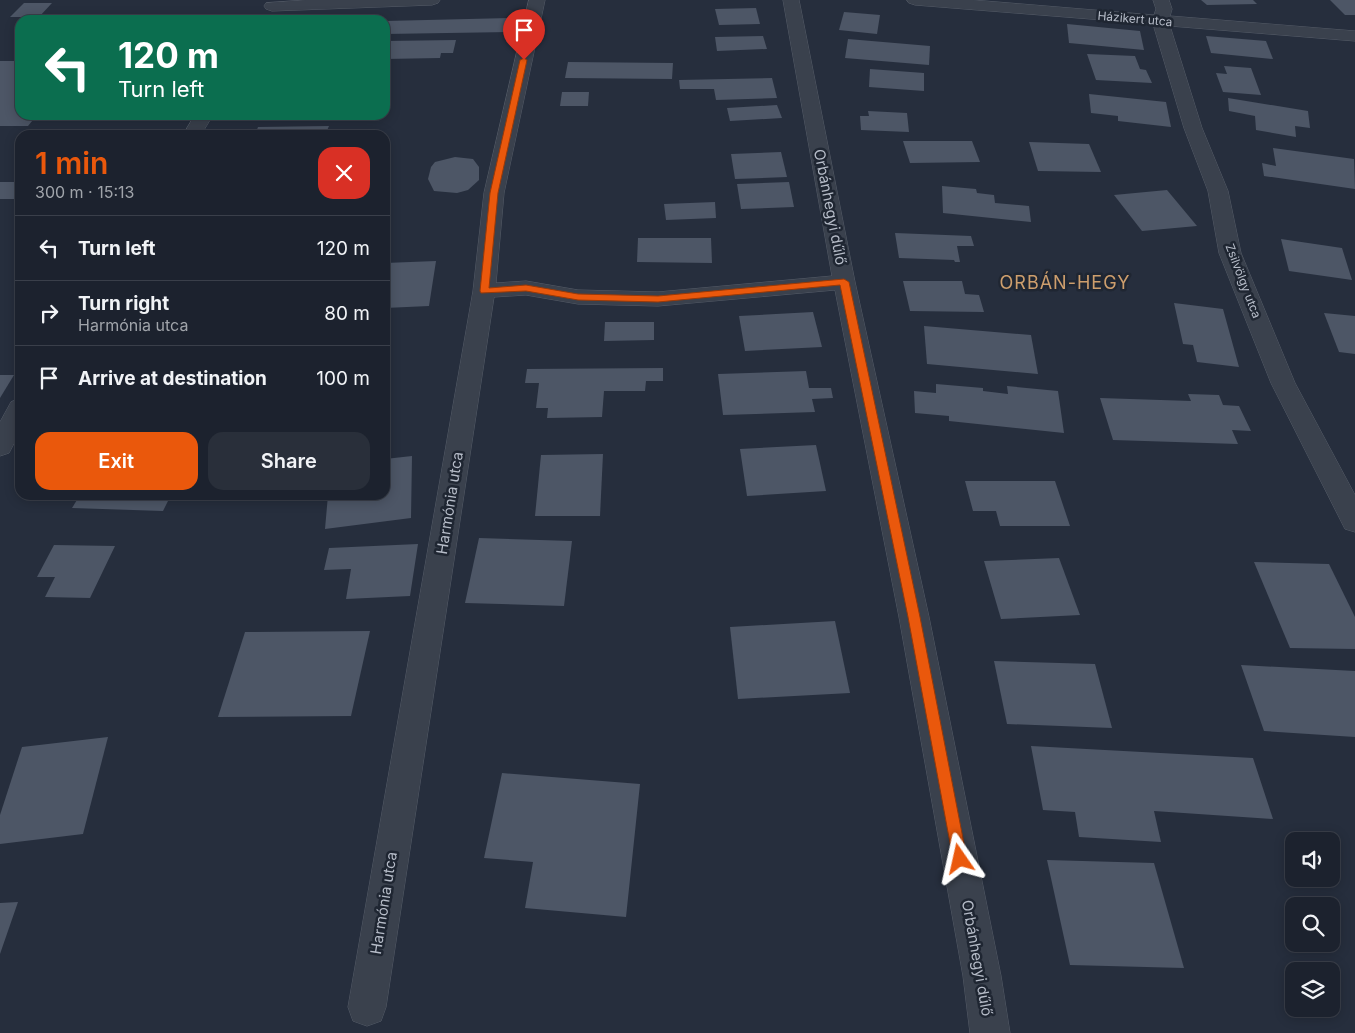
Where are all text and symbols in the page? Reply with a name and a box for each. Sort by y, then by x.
street label: Házikert utca [1097,8,1173,29]
pin [503,9,545,60]
icon: arrive [510,16,538,44]
text: 120 m [118,34,219,76]
icon: left [35,35,100,100]
text: Turn left [118,76,204,102]
text: 1 min [35,145,108,181]
button: close [318,147,370,199]
street label: Orbánhegyi dűlő [810,147,851,267]
text: 300 m · 15:13 [35,182,134,202]
icon: left [35,234,63,262]
text: Turn left [78,237,156,260]
text: 120 m [317,237,370,260]
street label: Zsilvölgy utca [1222,242,1265,320]
district label: ORBÁN-HEGY [1000,271,1130,293]
text: Turn right [78,292,169,315]
icon: right [35,299,63,327]
text: 80 m [324,302,370,325]
text: Harmónia utca [78,315,188,335]
icon: arrive [35,364,63,392]
text: Arrive at destination [78,367,267,390]
text: 100 m [316,367,370,390]
button: Exit [35,432,198,490]
button: Share [208,432,370,490]
street label: Harmónia utca [432,450,467,556]
position arrow [933,832,985,884]
map controls [1285,832,1340,1017]
button: sound [1285,832,1340,887]
street label: Harmónia utca [366,850,401,956]
button: search [1285,897,1340,952]
street label: Orbánhegyi dűlő [958,898,997,1018]
button: layers [1285,962,1340,1017]

